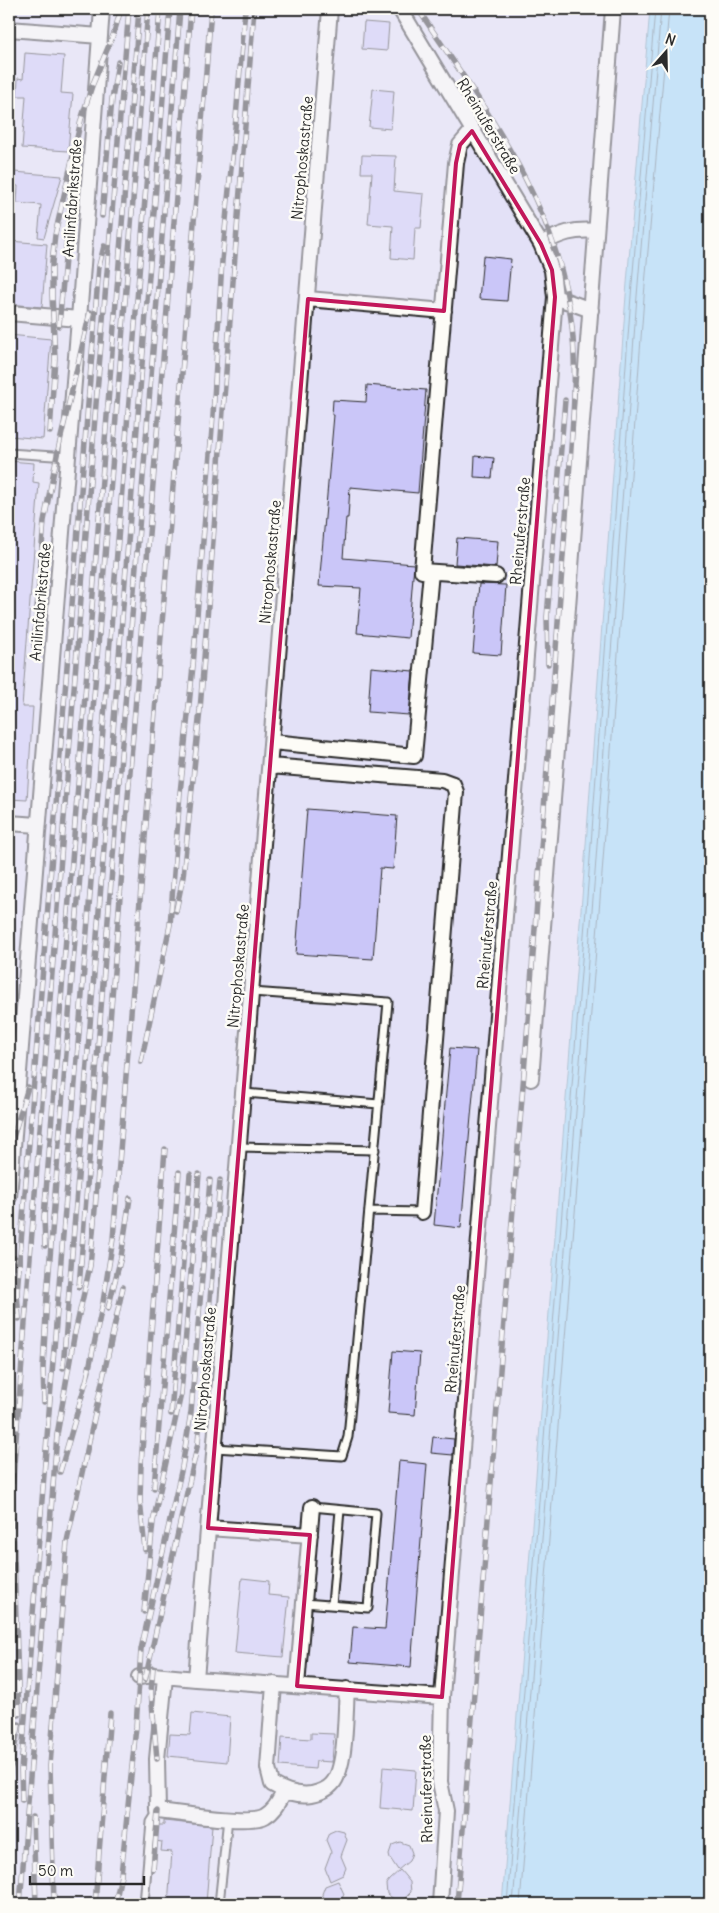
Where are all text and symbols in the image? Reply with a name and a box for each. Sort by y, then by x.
north arrow [642,28,692,78]
text: N [663,30,678,50]
street label: Rheinuferstraße [453,75,525,177]
street label: Nitrophoskastraße [287,95,317,221]
street label: Anilinfabrikstraße [58,138,86,258]
street label: Rheinuferstraße [506,476,534,586]
street label: Nitrophoskastraße [255,499,285,625]
street label: Anilinfabrikstraße [25,542,55,662]
street label: Rheinuferstraße [473,880,501,990]
street label: Nitrophoskastraße [223,903,253,1029]
street label: Rheinuferstraße [441,1284,469,1394]
street label: Nitrophoskastraße [190,1306,220,1432]
street label: Rheinuferstraße [416,1735,436,1843]
scale bar [30,1853,144,1885]
text: 50 m [38,1861,73,1880]

